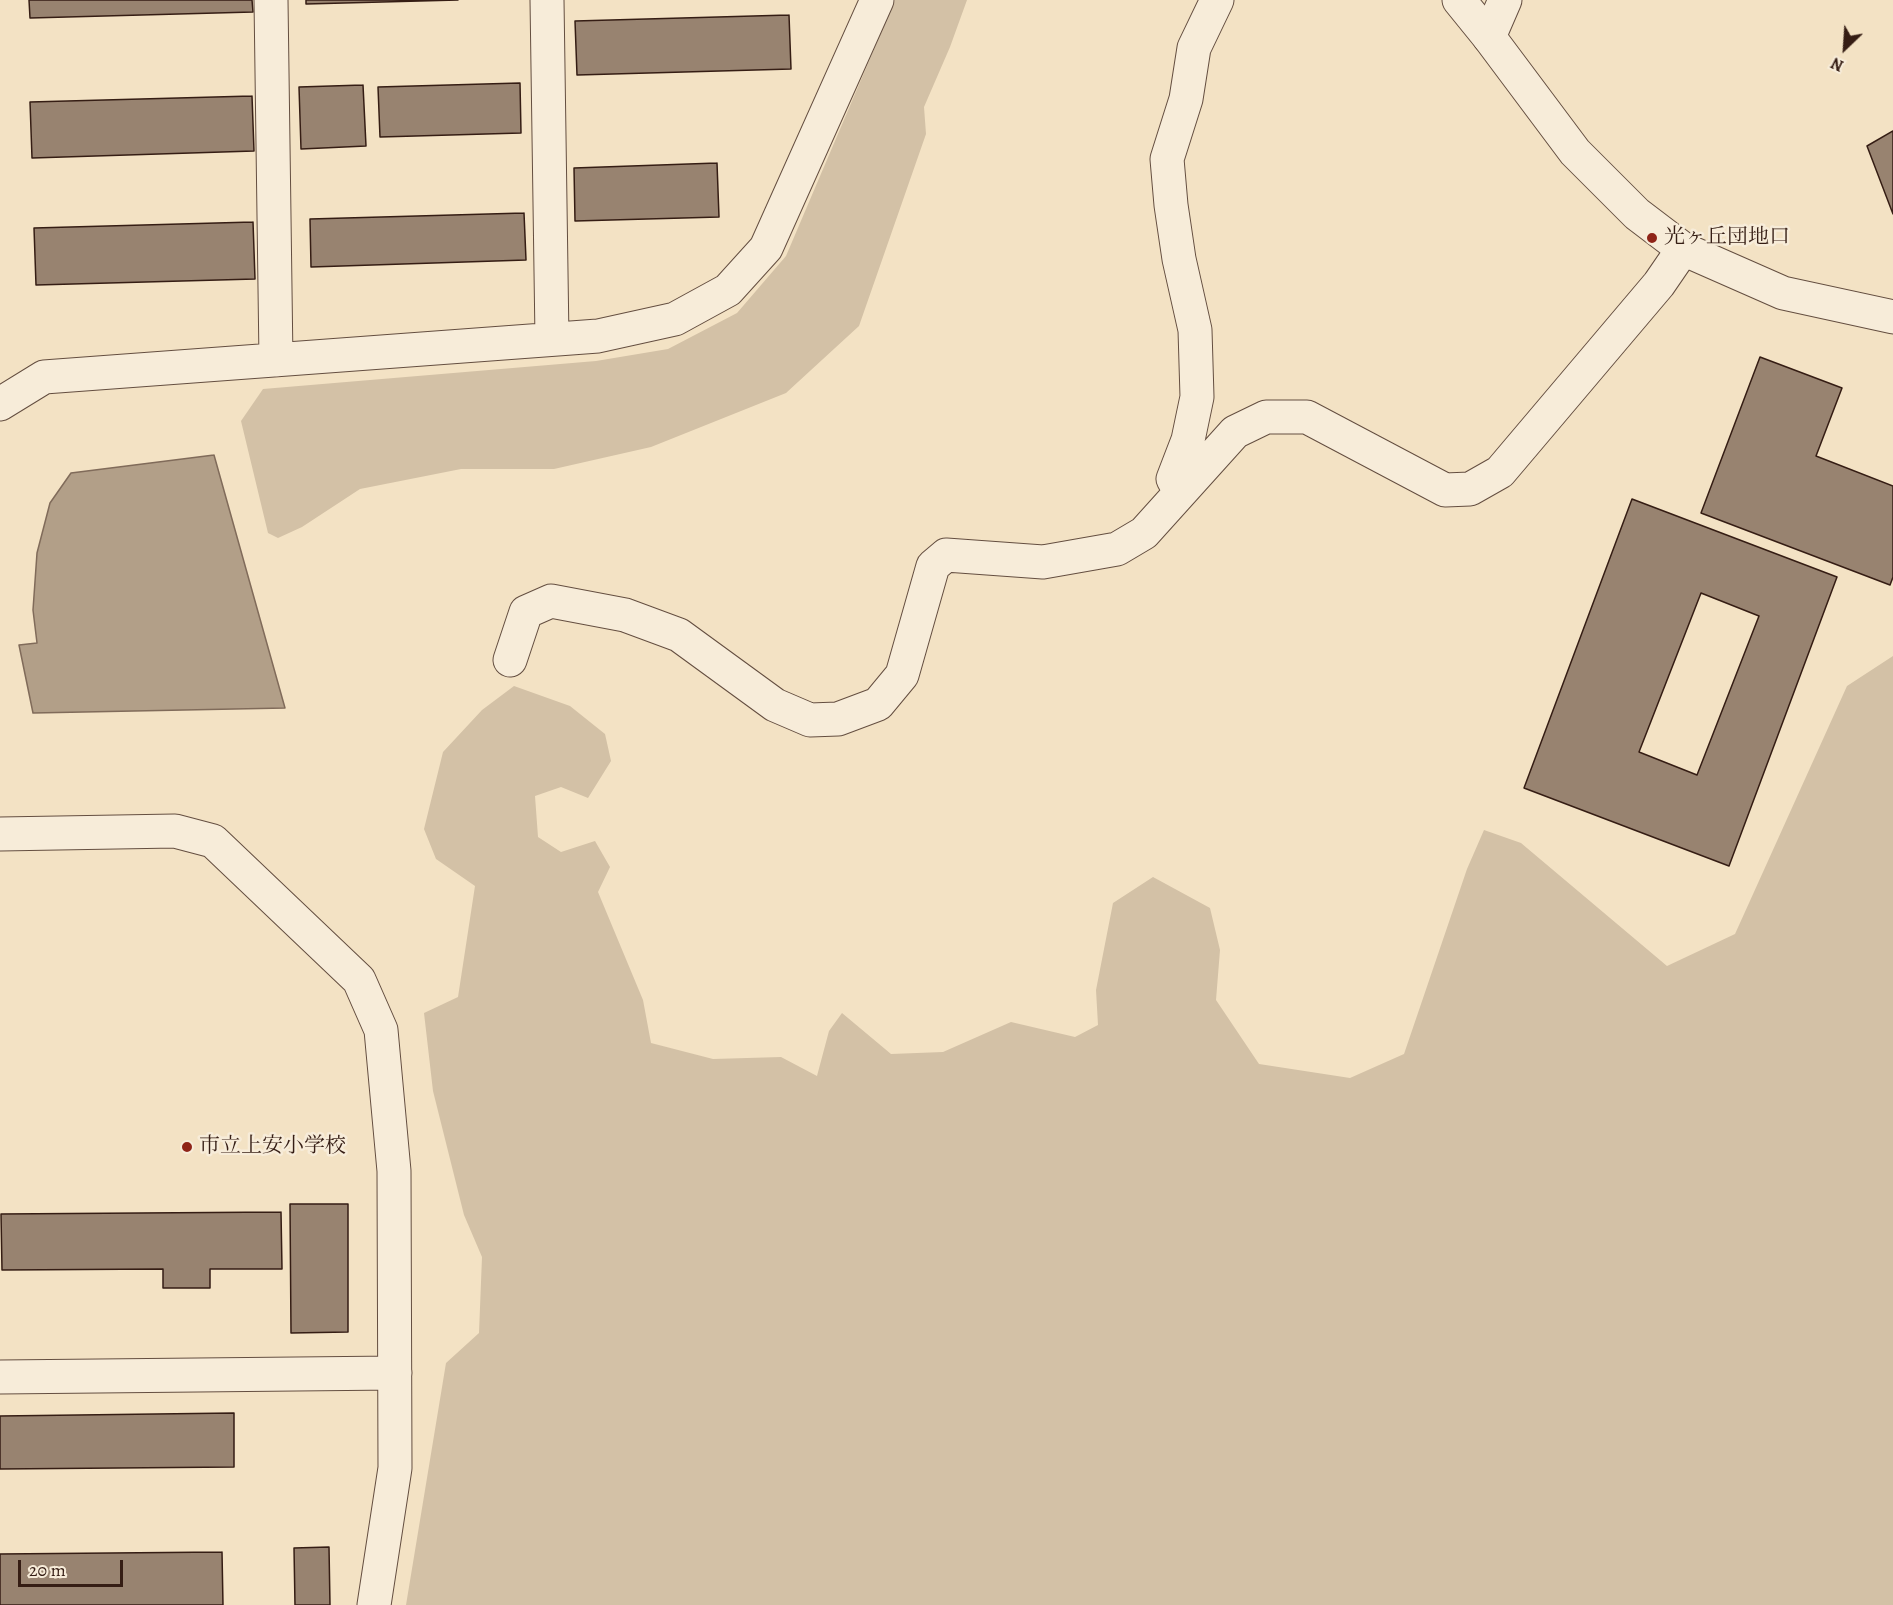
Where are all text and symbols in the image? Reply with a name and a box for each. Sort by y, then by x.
north arrow [1815,18,1875,78]
text: N [1827,52,1847,77]
place label: 光ヶ丘団地口 [1664,225,1790,251]
marker: 光ヶ丘団地口 [1645,231,1659,245]
place label: 市立上安小学校 [199,1134,346,1160]
marker: 市立上安小学校 [180,1140,194,1154]
scale bar [21,1548,126,1586]
text: 20 m [29,1558,66,1582]

